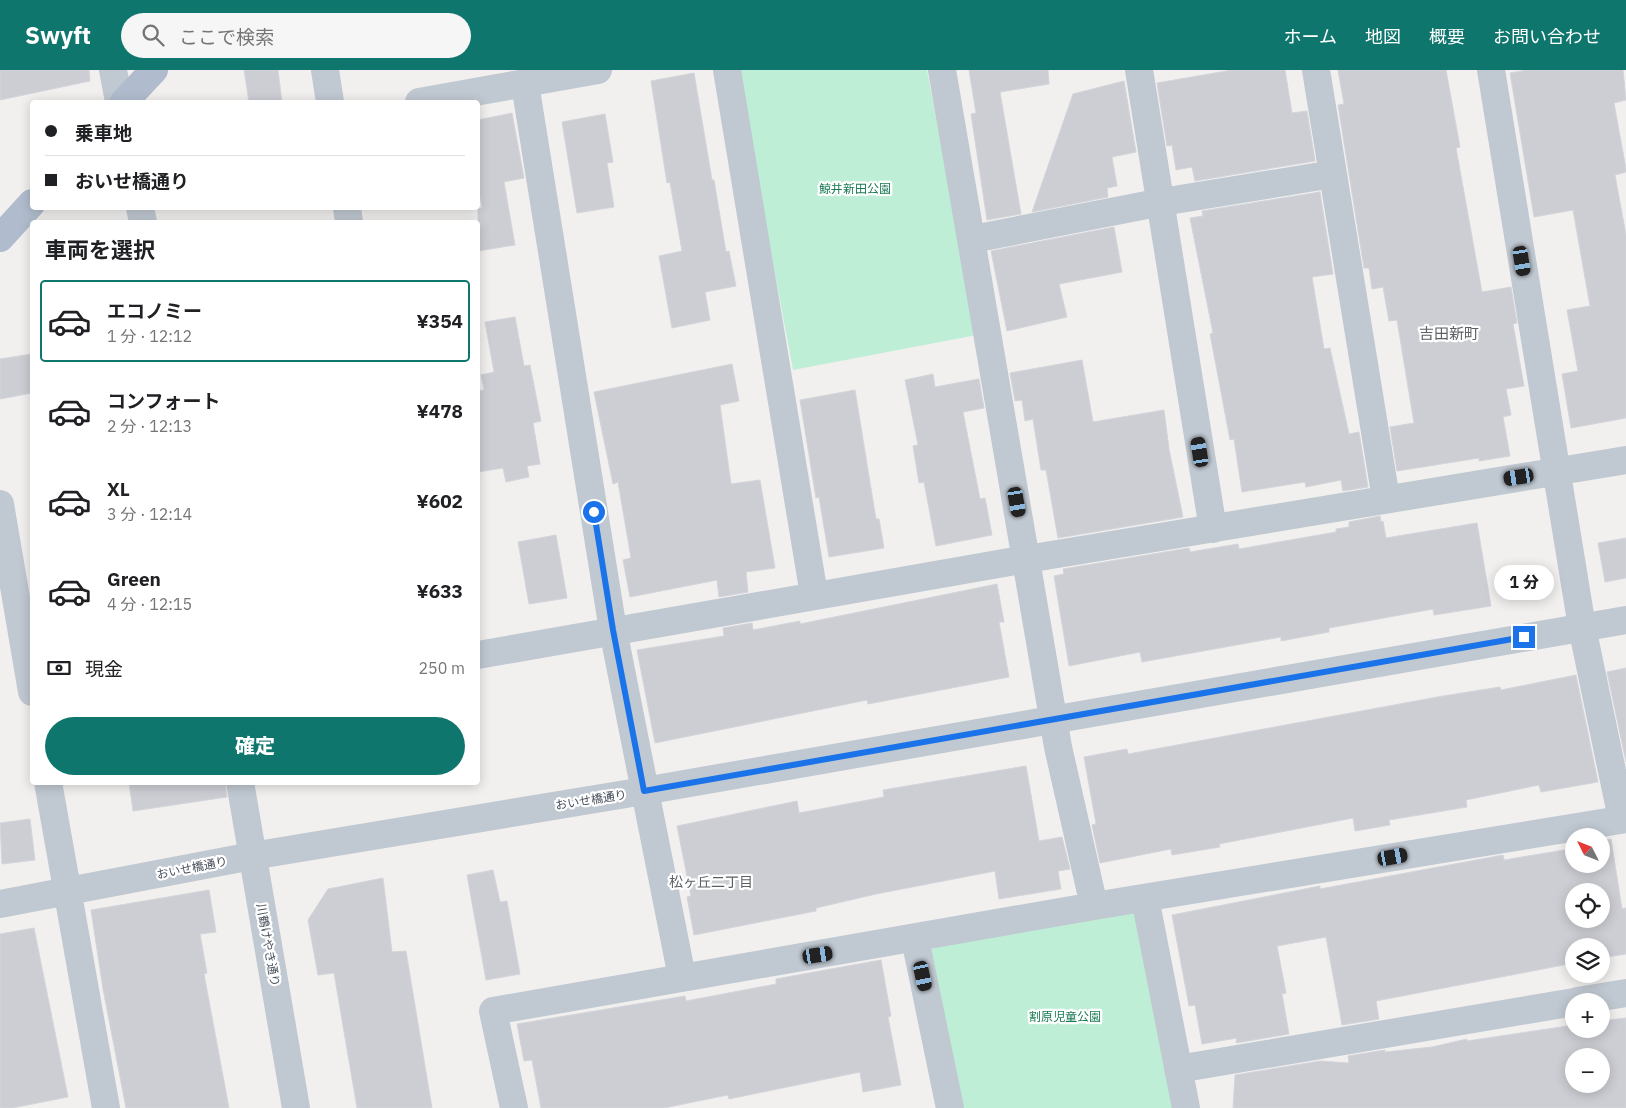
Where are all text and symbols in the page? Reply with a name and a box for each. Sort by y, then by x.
search box [121,13,471,58]
text: Swyft [25,19,91,51]
icon: search [139,21,167,49]
text: ここで検索 [179,25,274,49]
text: ホーム [1284,25,1337,48]
text: 地図 [1365,25,1401,48]
text: 概要 [1429,25,1465,48]
text: お問い合わせ [1493,25,1601,48]
text: 乗車地 [75,121,132,145]
text: おいせ橋通り [75,169,189,193]
park label: 鯨井新田公園 [819,181,891,196]
text: 車両を選択 [45,235,155,264]
car [1512,245,1531,277]
icon: car [47,299,92,344]
text: エコノミー [107,299,202,323]
text: ¥354 [416,309,463,333]
district label: 吉田新町 [1419,324,1479,343]
text: 1 分 · 12:12 [107,326,192,346]
icon: car [47,389,92,434]
text: コンフォート [107,389,220,413]
text: ¥478 [416,399,463,423]
text: 2 分 · 12:13 [107,416,192,436]
car [1190,436,1209,468]
car [1503,467,1534,487]
text: XL [107,477,130,501]
icon: car [47,479,92,524]
car [1007,486,1026,518]
text: ¥602 [416,489,463,513]
route start [583,501,605,523]
text: 3 分 · 12:14 [107,504,192,524]
callout: 1 分 [1494,564,1554,600]
text: Green [107,567,161,591]
icon: car [47,569,92,614]
text: 1 分 [1509,572,1539,592]
text: ¥633 [416,579,463,603]
text: 4 分 · 12:15 [107,594,192,614]
route end [1513,626,1535,648]
icon: cash [45,654,73,682]
text: 現金 [85,657,123,681]
text: 250 m [418,658,465,678]
button: 確定 [45,717,465,775]
street label: おいせ橋通り [554,786,628,813]
north arrow [1565,828,1610,872]
map controls [1565,828,1610,1093]
car [1376,847,1409,867]
street label: おいせ橋通り [155,853,229,882]
district label: 松ヶ丘二丁目 [669,873,753,891]
button: locate [1565,883,1610,928]
street label: 川鶴けやき通り [254,902,283,988]
button: layers [1565,938,1610,983]
car [802,945,833,965]
car [912,960,933,992]
button: + [1565,993,1610,1038]
park label: 割原児童公園 [1029,1009,1101,1024]
button: − [1565,1048,1610,1093]

